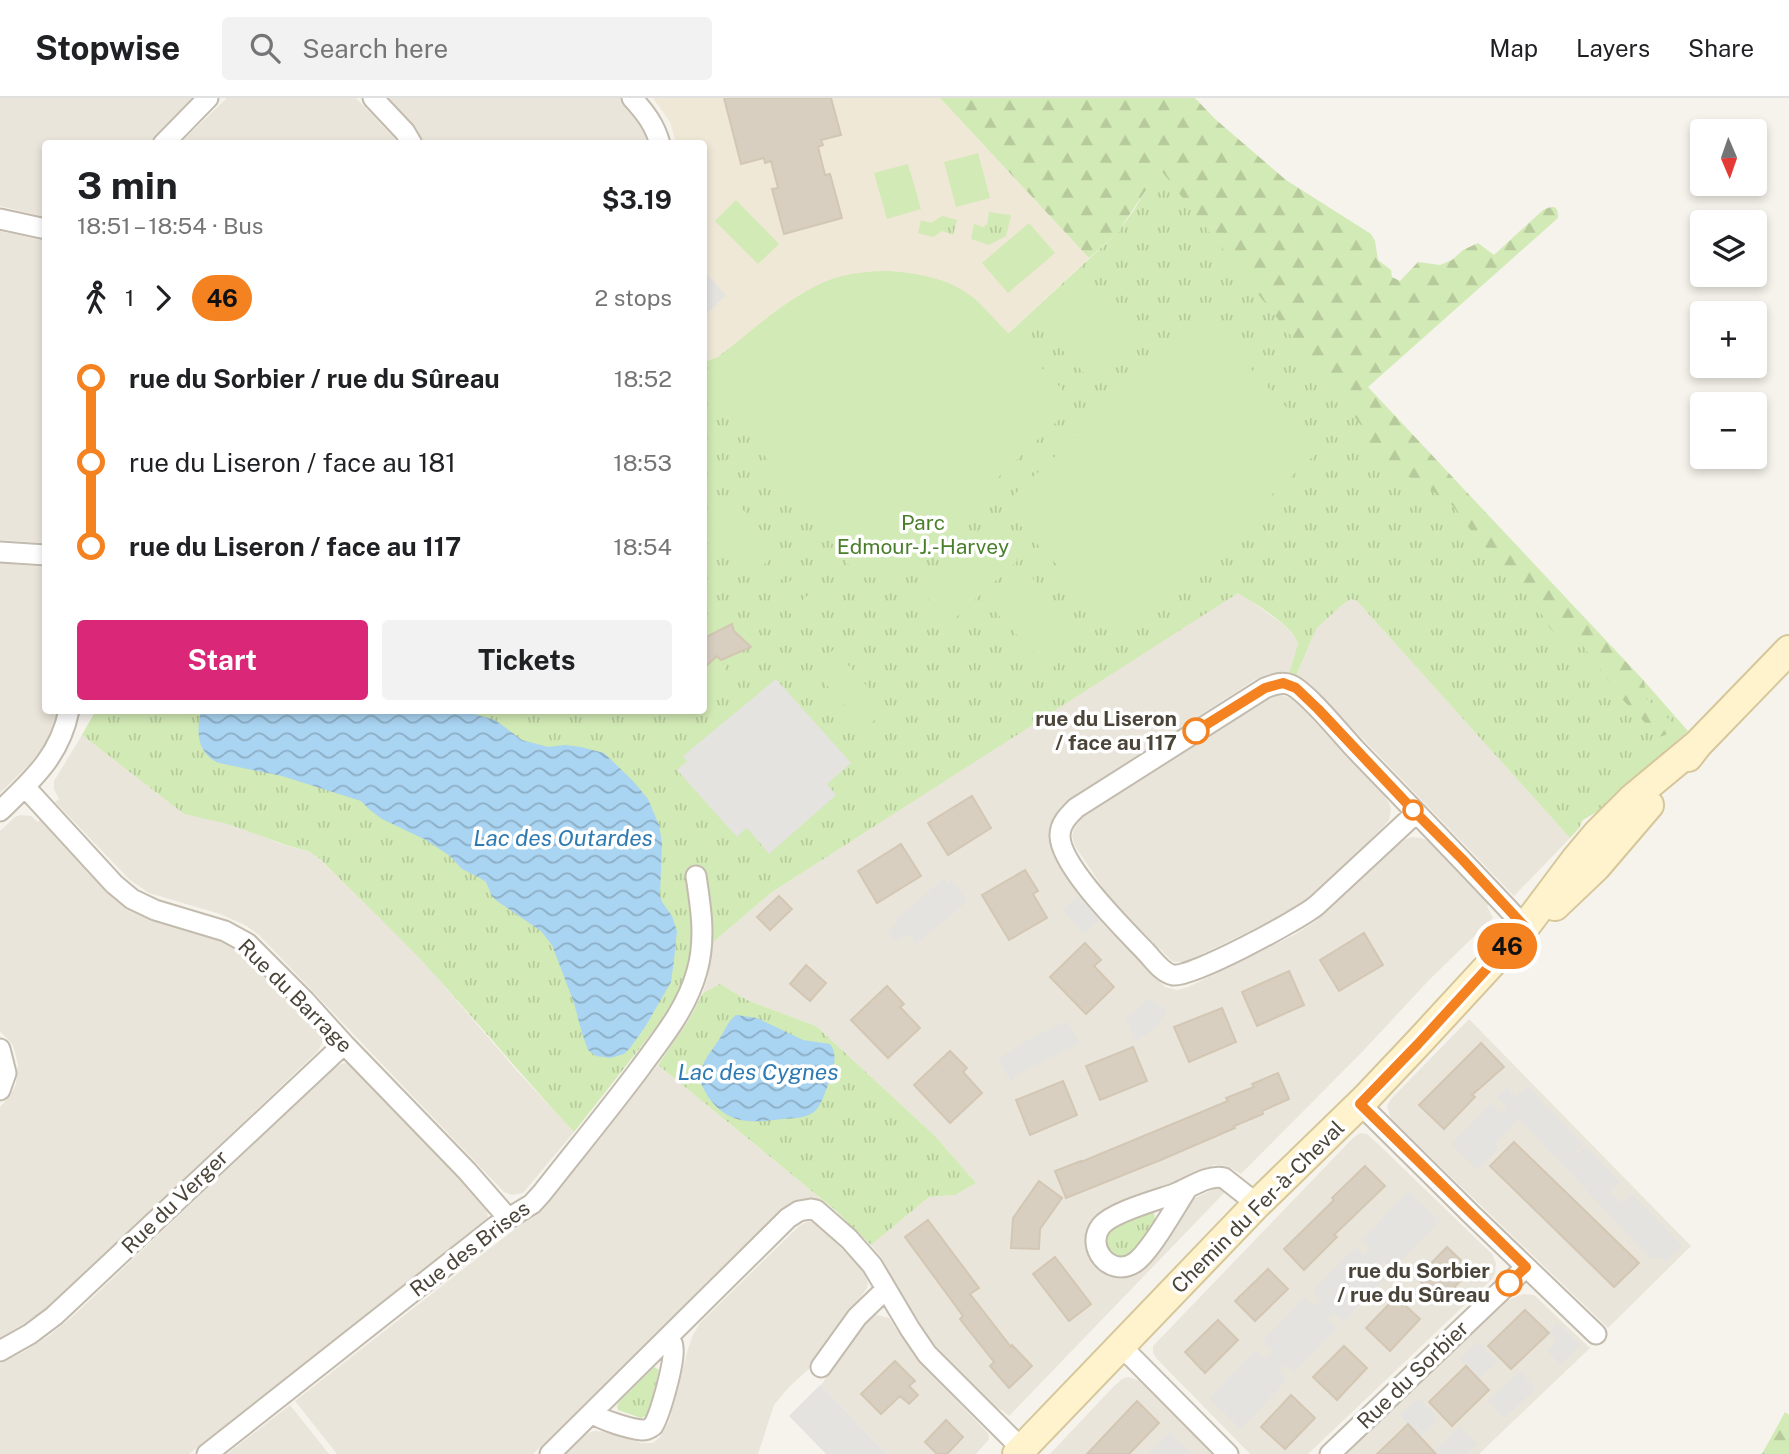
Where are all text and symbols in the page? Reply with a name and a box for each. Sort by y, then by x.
search box [222,17,712,80]
text: Stopwise [35,29,180,67]
icon: search [246,29,284,67]
text: Search here [302,33,448,64]
text: Map [1489,34,1538,62]
text: Layers [1576,34,1650,62]
text: Share [1688,34,1754,62]
north arrow [1690,119,1768,196]
map controls [1690,119,1767,469]
text: 3 min [77,163,178,208]
text: $3.19 [602,184,672,215]
button: layers [1690,210,1767,287]
text: 18:51 – 18:54 · Bus [77,212,263,239]
icon: walk [77,279,115,317]
icon: forward [144,279,182,317]
text: 1 [125,284,134,311]
text: 46 [206,284,238,312]
text: 2 stops [594,284,672,311]
button: + [1690,301,1767,378]
text: rue du Sorbier / rue du Sûreau [129,363,500,394]
text: 18:52 [614,365,672,392]
button: − [1690,392,1767,469]
text: rue du Liseron / face au 181 [129,447,456,478]
text: 18:53 [613,449,672,476]
park label: Parc Edmour-J.-Harvey [837,510,1009,559]
text: rue du Liseron / face au 117 [129,531,461,562]
text: 18:54 [613,533,672,560]
button: Start [77,620,368,700]
button: Tickets [382,620,672,700]
place label: rue du Liseron / face au 117 [1035,706,1177,755]
marker: rue du Liseron / face au 117 [1183,718,1209,744]
unlabelled marker [1403,800,1423,820]
water label: Lac des Outardes [473,824,653,851]
line badge: 46 [1476,923,1538,969]
text: 46 [1491,932,1523,960]
street label: Rue du Barrage [233,934,357,1058]
water label: Lac des Cygnes [677,1058,839,1085]
street label: Chemin du Fer-à-Cheval [1166,1115,1349,1298]
street label: Rue du Verger [116,1145,233,1259]
street label: Rue des Brises [405,1195,534,1302]
place label: rue du Sorbier / rue du Sûreau [1337,1258,1490,1307]
marker: rue du Sorbier / rue du Sûreau [1496,1270,1522,1296]
street label: Rue du Sorbier [1352,1315,1473,1434]

